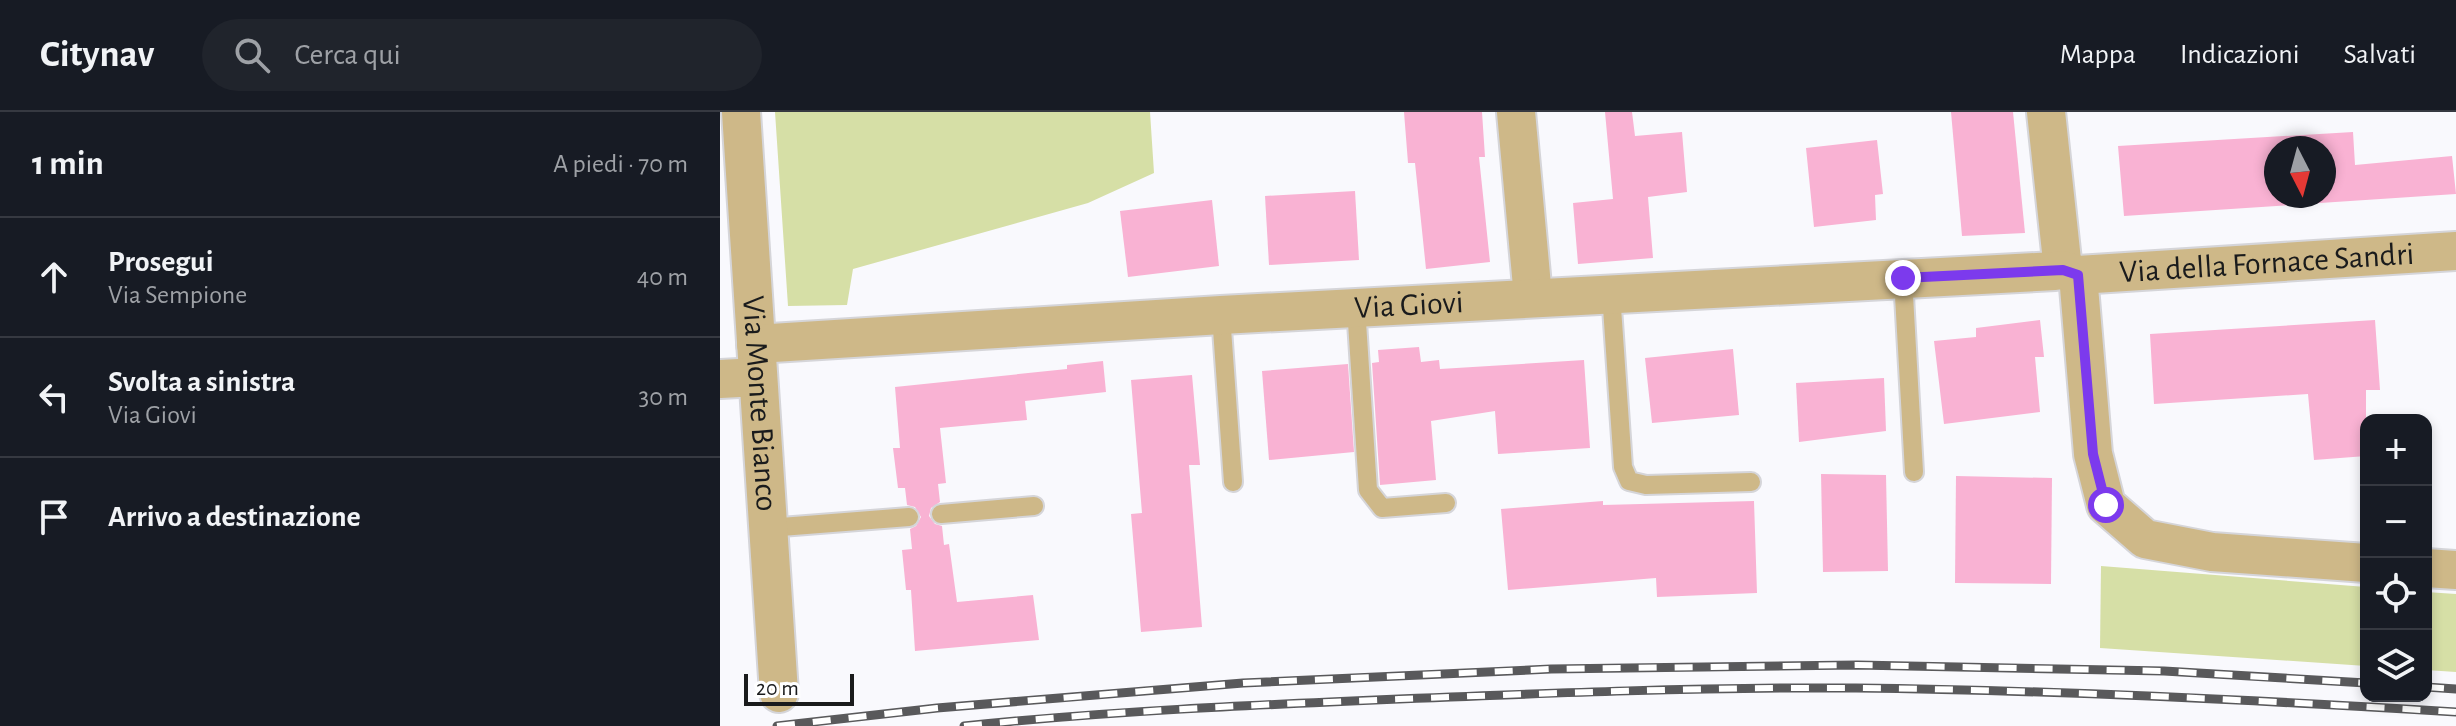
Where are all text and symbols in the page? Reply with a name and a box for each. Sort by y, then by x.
search box [202,19,762,91]
icon: search [230,33,274,77]
text: Citynav [40,36,154,74]
text: Cerca qui [294,40,401,70]
text: Mappa [2060,41,2136,69]
text: Indicazioni [2180,41,2299,69]
text: Salvati [2343,41,2416,69]
north arrow [2264,136,2336,208]
text: 1 min [32,147,104,181]
text: A piedi · 70 m [553,151,688,177]
street label: Via della Fornace Sandri [2118,238,2415,288]
text: Prosegui [108,247,214,277]
icon: ahead [32,255,76,299]
route end [1885,260,1921,296]
text: 40 m [637,264,688,290]
text: Via Sempione [108,282,247,308]
street label: Via Giovi [1353,286,1464,324]
street label: Via Monte Bianco [737,294,783,512]
text: Svolta a sinistra [108,367,295,397]
icon: left [32,375,76,419]
text: 30 m [638,384,688,410]
text: Via Giovi [108,402,197,428]
map controls [2360,414,2432,702]
button: + [2360,414,2432,486]
button: − [2360,486,2432,558]
route start [2088,487,2124,523]
icon: arrive [32,495,76,539]
text: Arrivo a destinazione [108,502,361,532]
button: locate [2360,558,2432,630]
button: layers [2360,630,2432,702]
scale bar [744,670,854,706]
text: 20 m [756,677,799,699]

